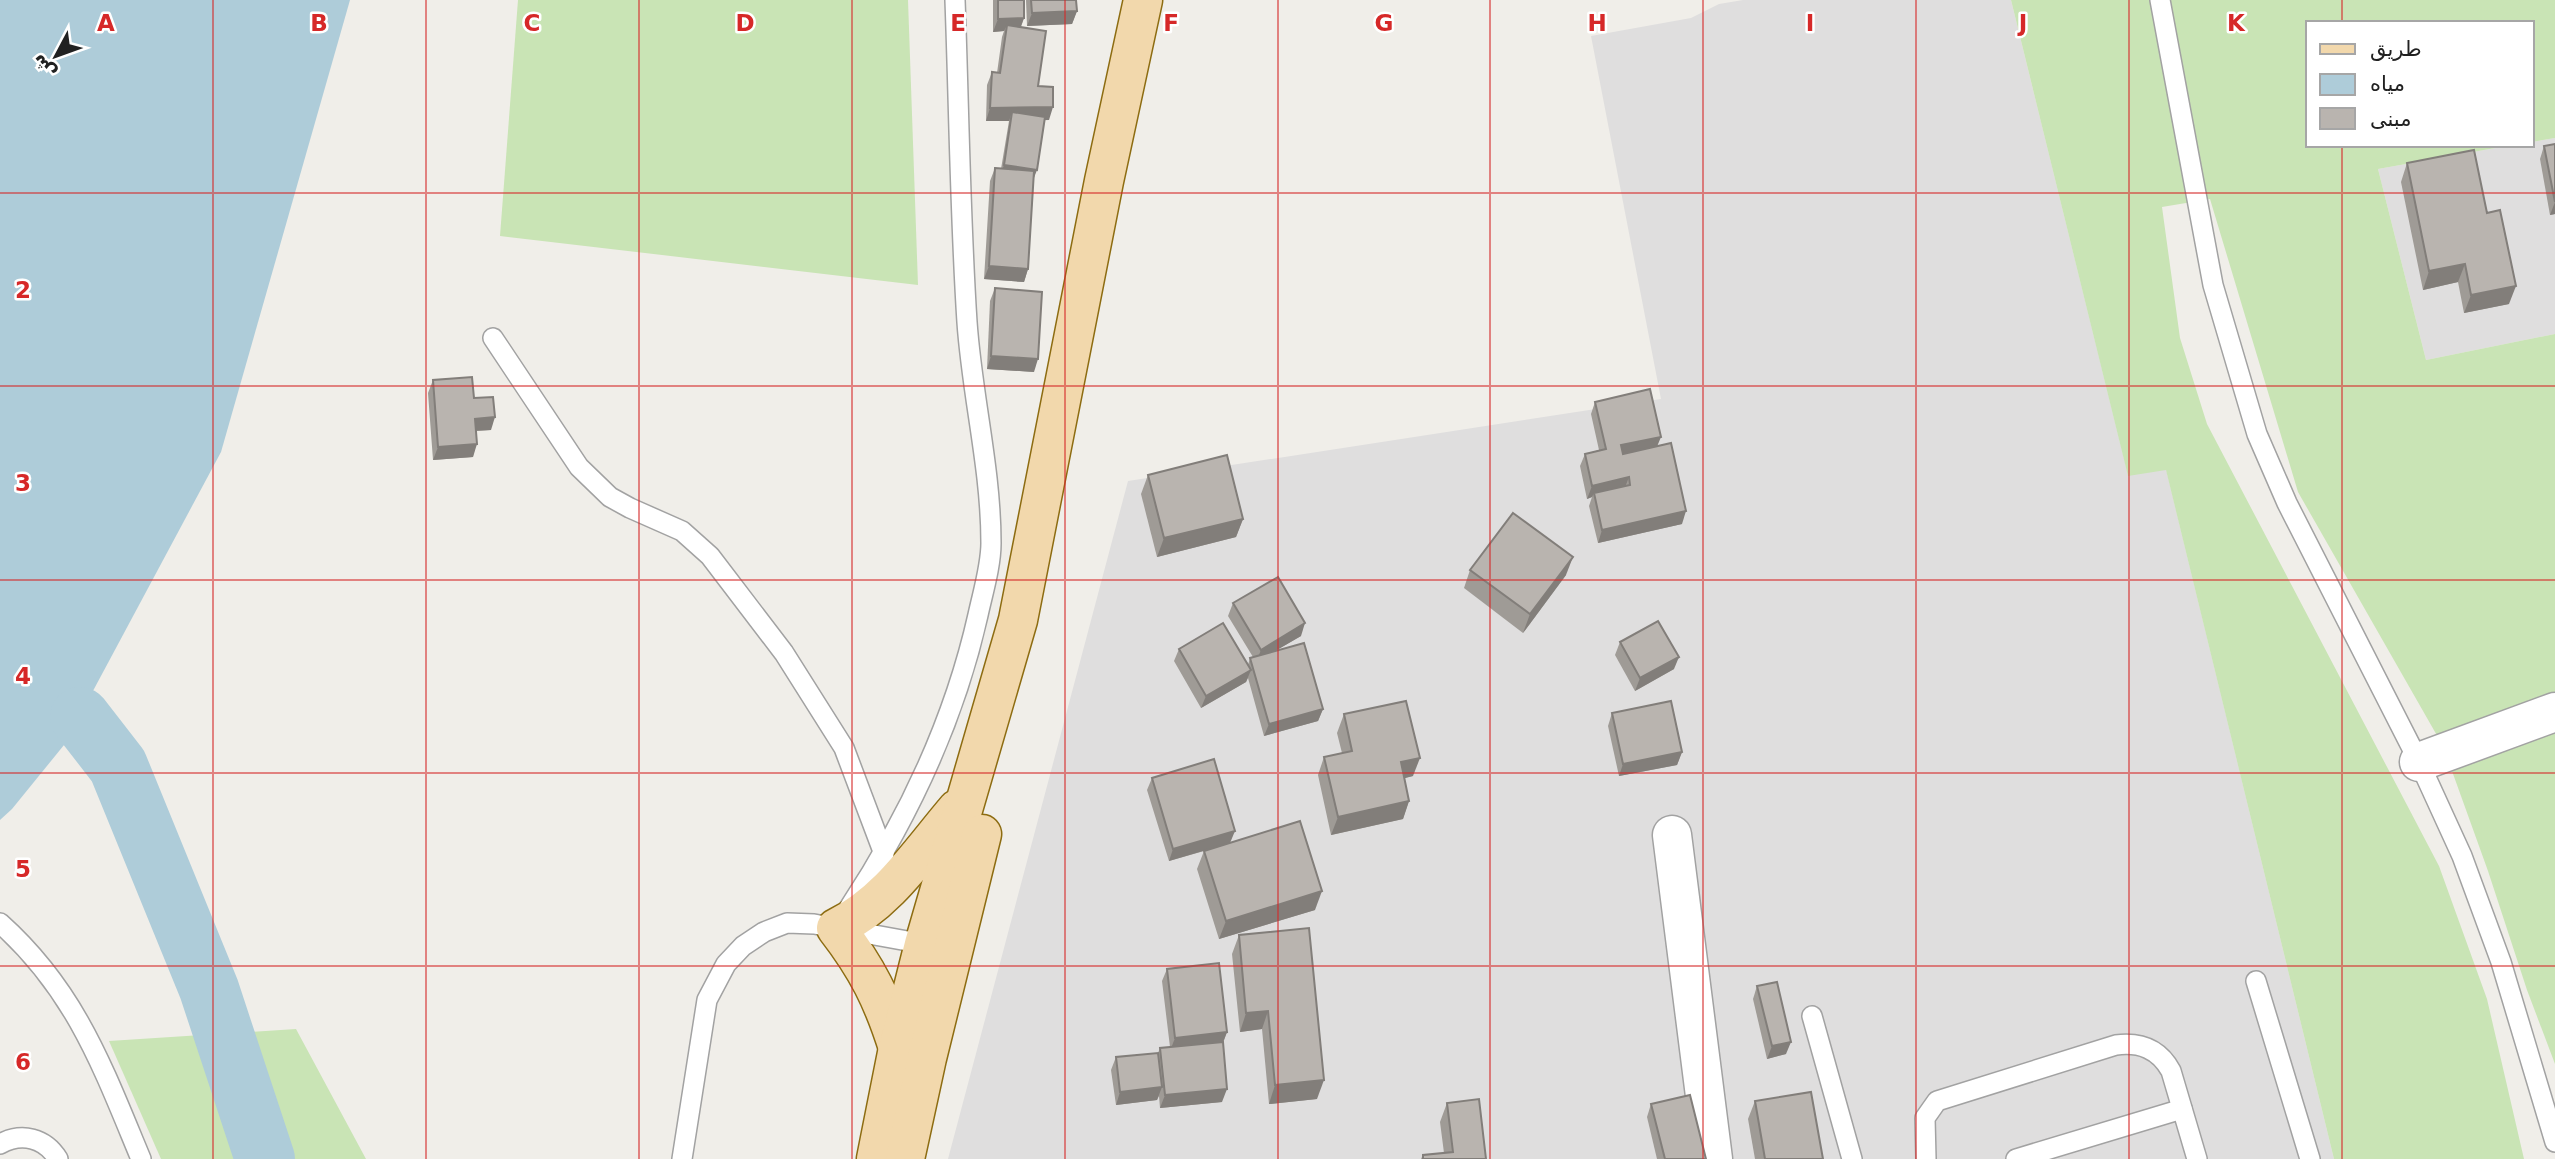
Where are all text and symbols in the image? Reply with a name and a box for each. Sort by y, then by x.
text: A [97,10,115,36]
text: B [310,10,328,36]
text: C [524,10,540,36]
text: D [735,10,755,36]
text: E [950,10,966,36]
text: F [1163,10,1179,36]
text: G [1375,10,1393,36]
text: H [1587,10,1607,36]
text: I [1806,10,1814,36]
text: J [2017,10,2027,36]
text: K [2227,10,2246,36]
north arrow [21,21,91,91]
legend [2306,21,2534,147]
text: طريق [2370,37,2422,61]
text: ش [26,49,61,84]
text: مياه [2370,72,2405,96]
text: مبنى [2370,107,2411,131]
text: 2 [15,277,31,303]
text: 3 [15,470,31,496]
text: 4 [15,663,31,689]
text: 5 [15,856,31,882]
text: 6 [15,1049,31,1075]

